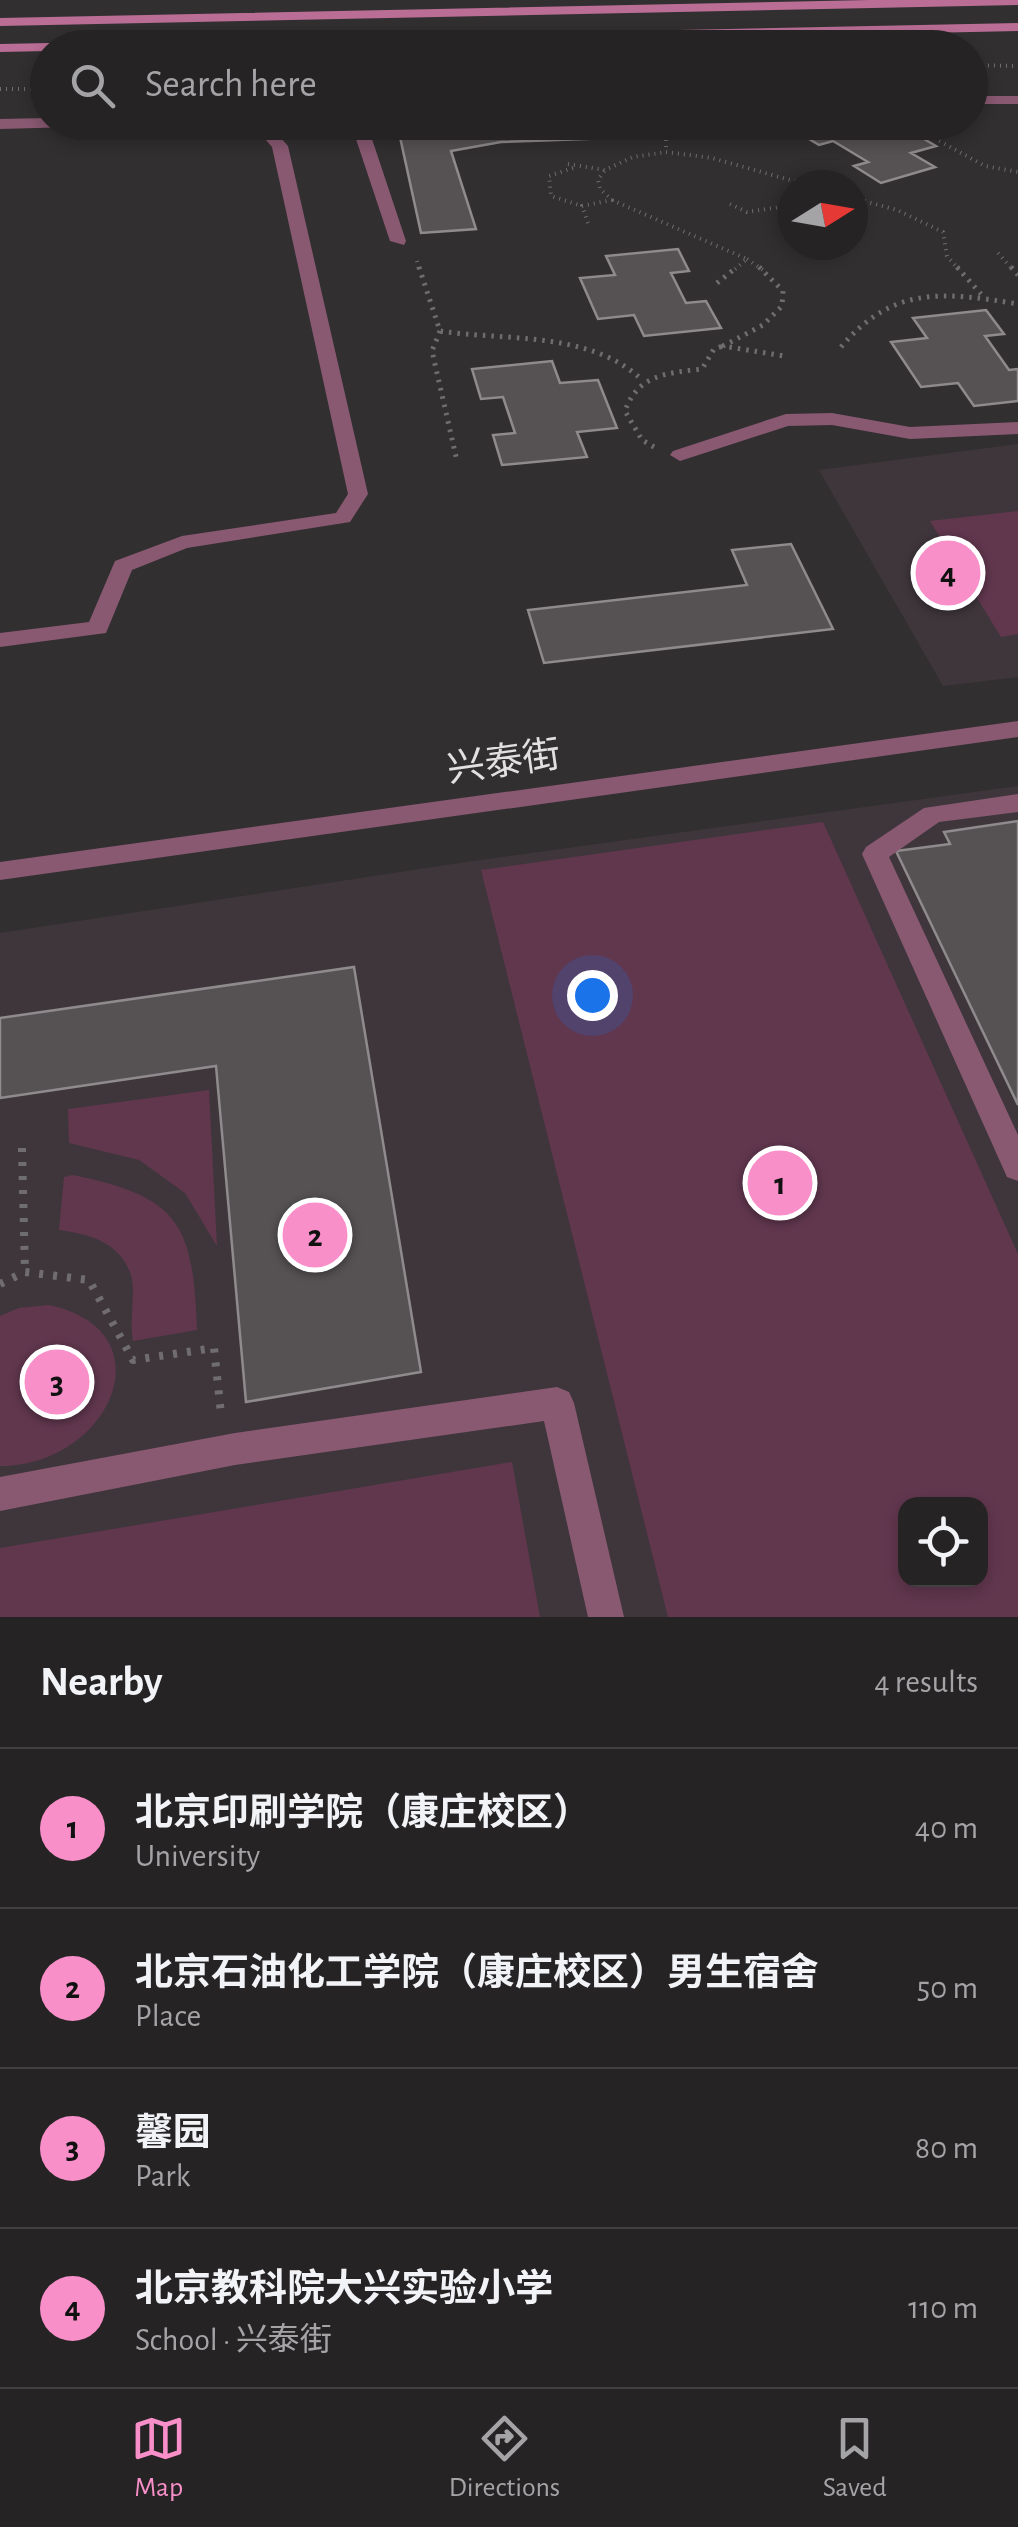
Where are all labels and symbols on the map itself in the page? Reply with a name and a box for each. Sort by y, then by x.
north arrow [778,170,868,260]
pin: 4 [916,536,980,610]
street label: 兴泰街 [445,734,563,790]
your location [567,970,618,1021]
pin: 1 [748,1146,812,1220]
pin: 2 [282,1198,348,1272]
pin: 3 [24,1344,90,1420]

